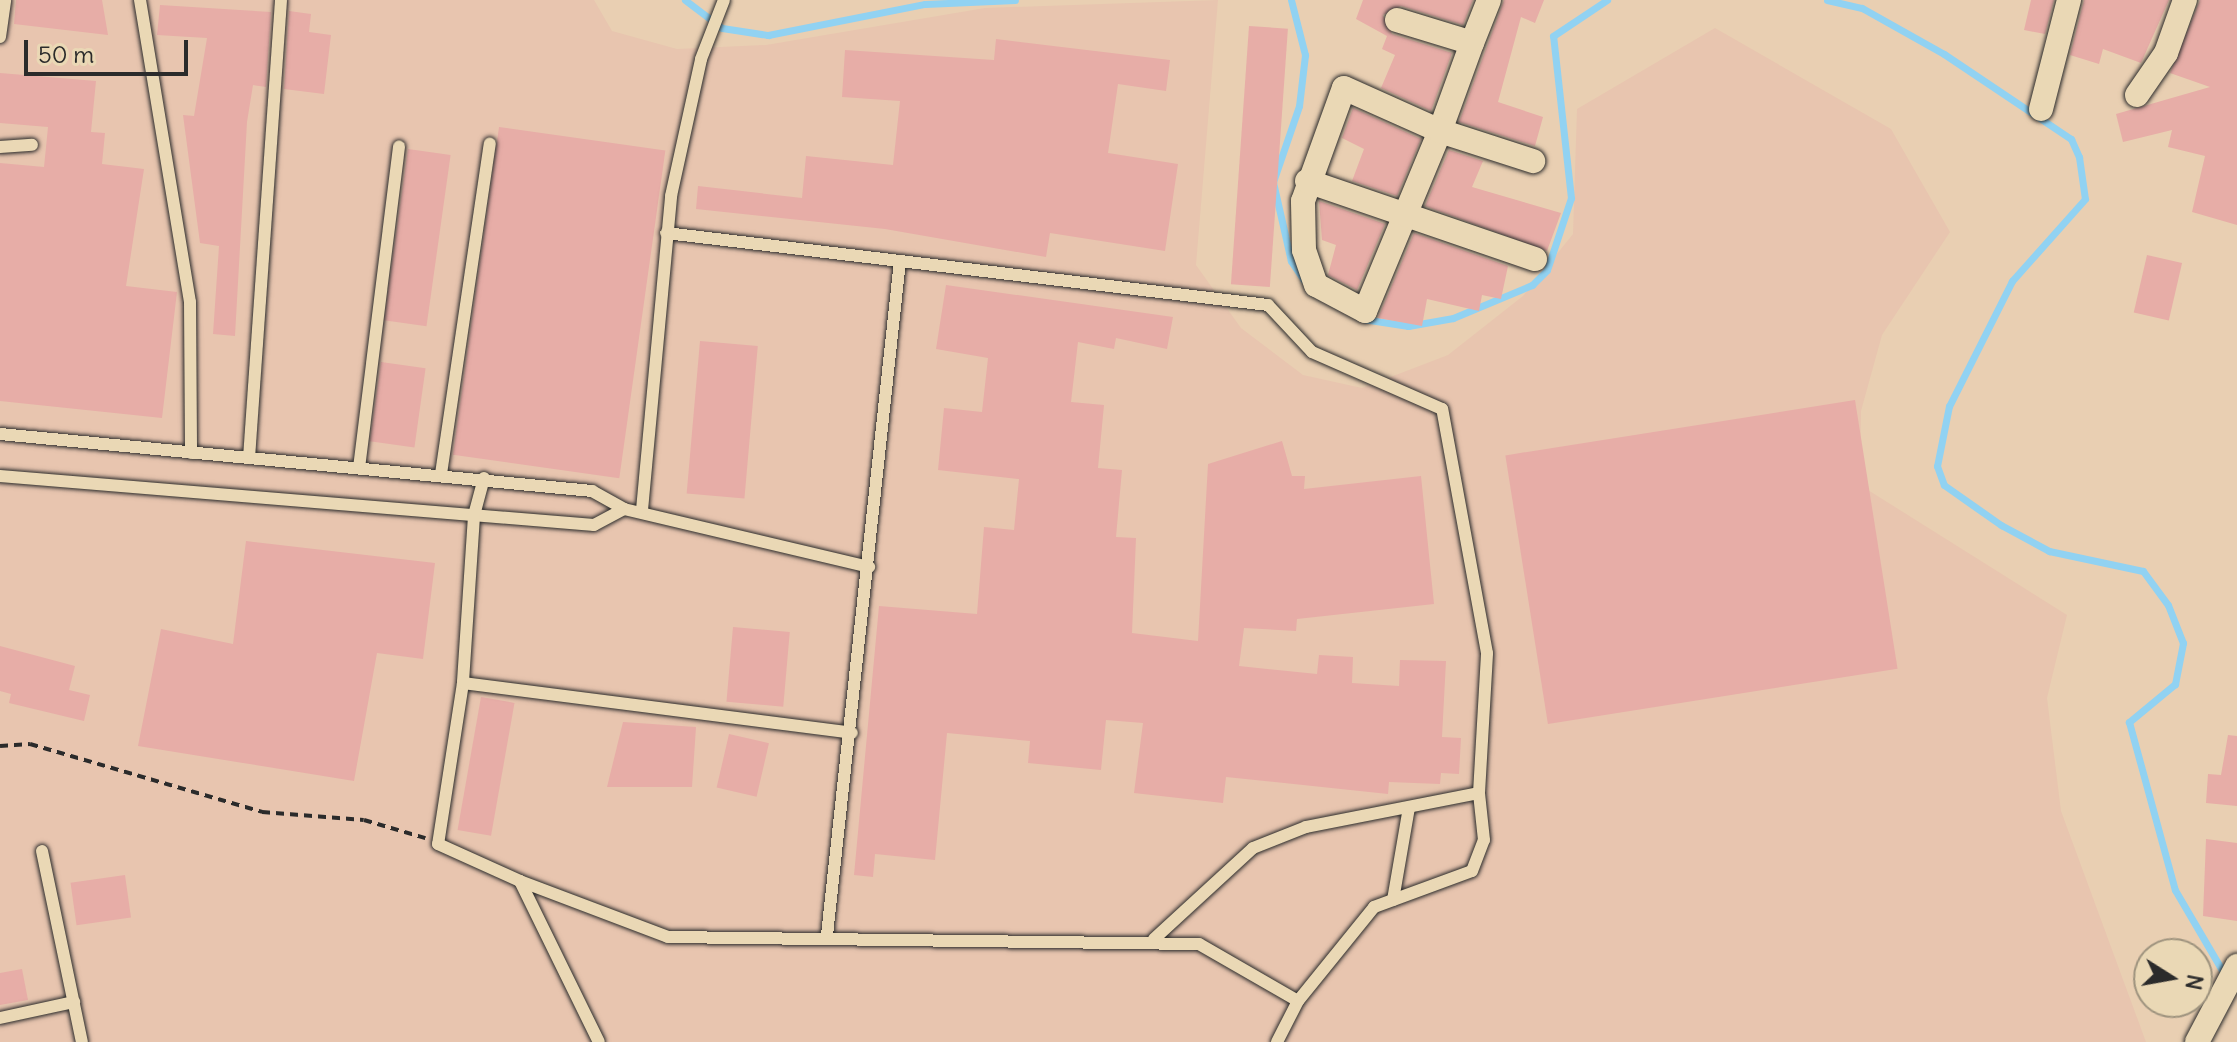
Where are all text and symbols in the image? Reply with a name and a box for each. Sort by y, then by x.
scale bar [28,24,192,74]
text: 50 m [38,39,94,69]
north arrow [2133,938,2213,1018]
text: N [2179,972,2210,992]

